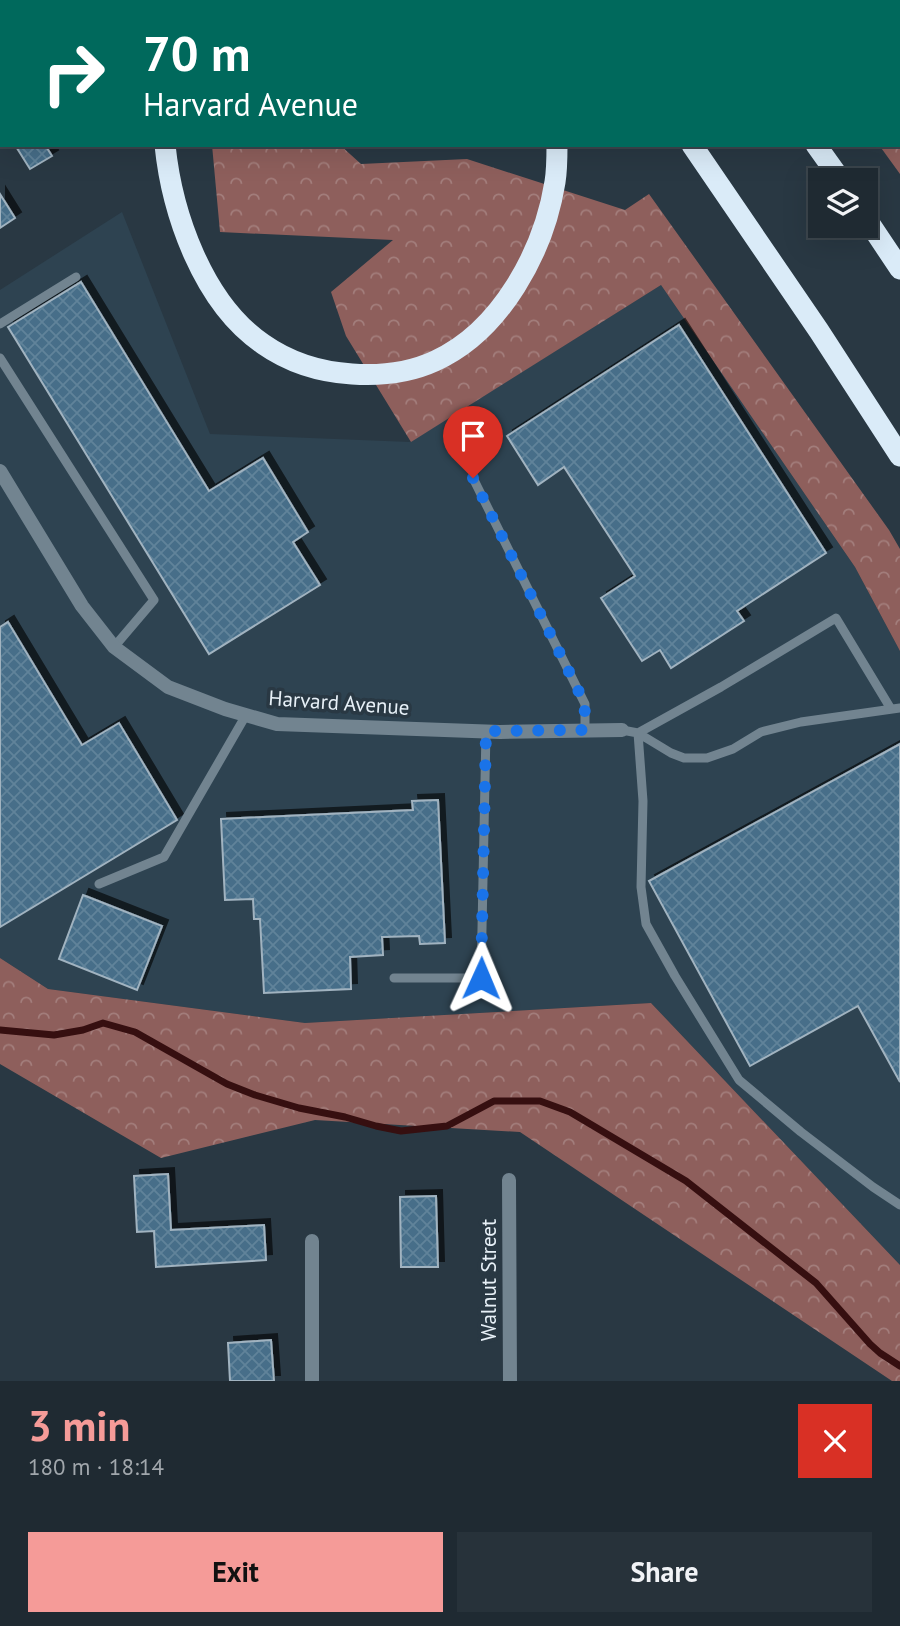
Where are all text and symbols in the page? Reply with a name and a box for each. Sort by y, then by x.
text: 70 m [143,21,250,85]
icon: right [28,28,119,119]
text: Harvard Avenue [143,83,358,125]
map controls [808,168,878,238]
button: layers [808,168,878,238]
pin [443,406,503,478]
icon: arrive [454,417,492,455]
street label: Harvard Avenue [268,684,410,721]
position arrow [444,941,518,1015]
street label: Walnut Street [475,1219,502,1341]
text: 3 min [28,1398,130,1453]
button: close [798,1404,872,1478]
text: 180 m · 18:14 [28,1452,164,1481]
button: Exit [28,1532,443,1612]
button: Share [457,1532,872,1612]

